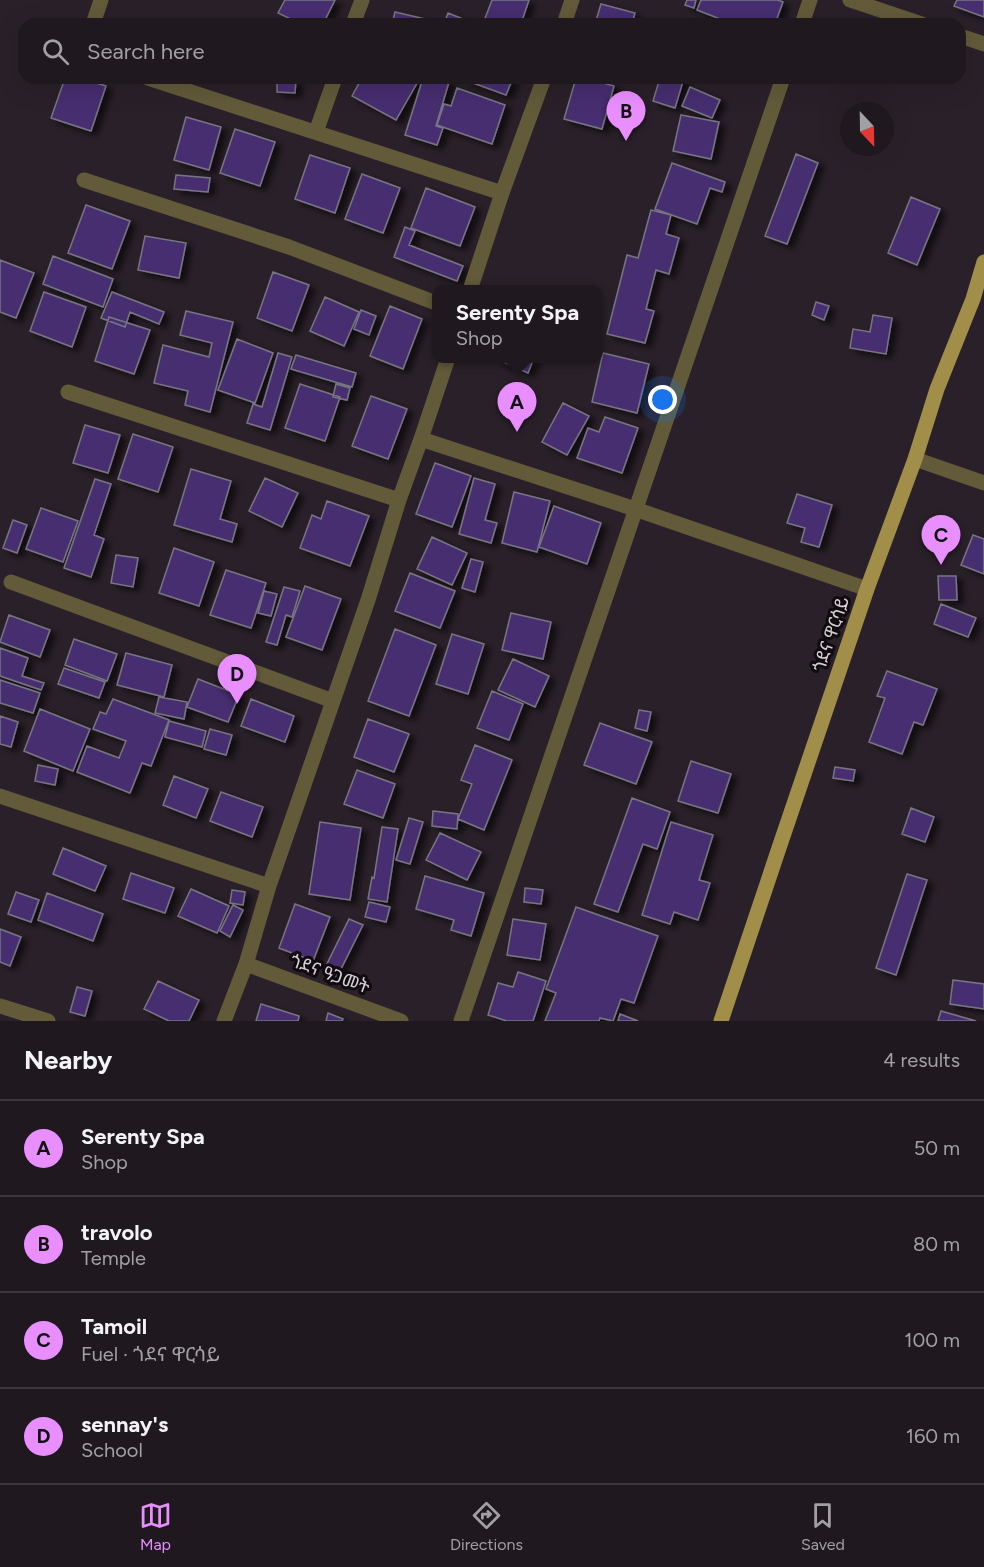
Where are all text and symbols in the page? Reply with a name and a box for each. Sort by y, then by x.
search box [18,18,966,84]
icon: search [39,35,72,68]
text: Search here [87,38,205,65]
pin: B [606,92,646,141]
north arrow [840,102,894,156]
popup [432,285,603,363]
text: Serenty Spa [456,299,579,326]
text: Shop [456,326,503,350]
pin: A [498,382,536,432]
your location [648,385,677,414]
pin: C [922,516,960,565]
street label: ጎደና ዋርሳይ [808,593,854,675]
pin: D [218,654,256,704]
street label: ጎደና ዓጋመት [287,950,373,999]
text: Nearby [24,1044,112,1076]
text: 4 results [883,1048,960,1072]
text: Serenty Spa [81,1123,205,1150]
text: A [36,1136,51,1160]
text: 50 m [914,1136,960,1160]
text: Shop [81,1150,128,1174]
text: travolo [81,1219,152,1246]
text: B [37,1232,50,1256]
text: 80 m [913,1232,960,1256]
text: Temple [81,1246,146,1270]
text: Tamoil [81,1313,147,1340]
text: C [36,1328,51,1352]
text: 100 m [904,1328,960,1352]
text: Fuel · ጎደና ዋርሳይ [81,1342,220,1366]
text: sennay's [81,1411,168,1438]
text: D [37,1424,51,1448]
text: 160 m [906,1424,960,1448]
text: School [81,1438,143,1462]
tab: Map [139,1499,172,1554]
tab: Directions [450,1499,523,1554]
tab: Saved [801,1499,845,1554]

